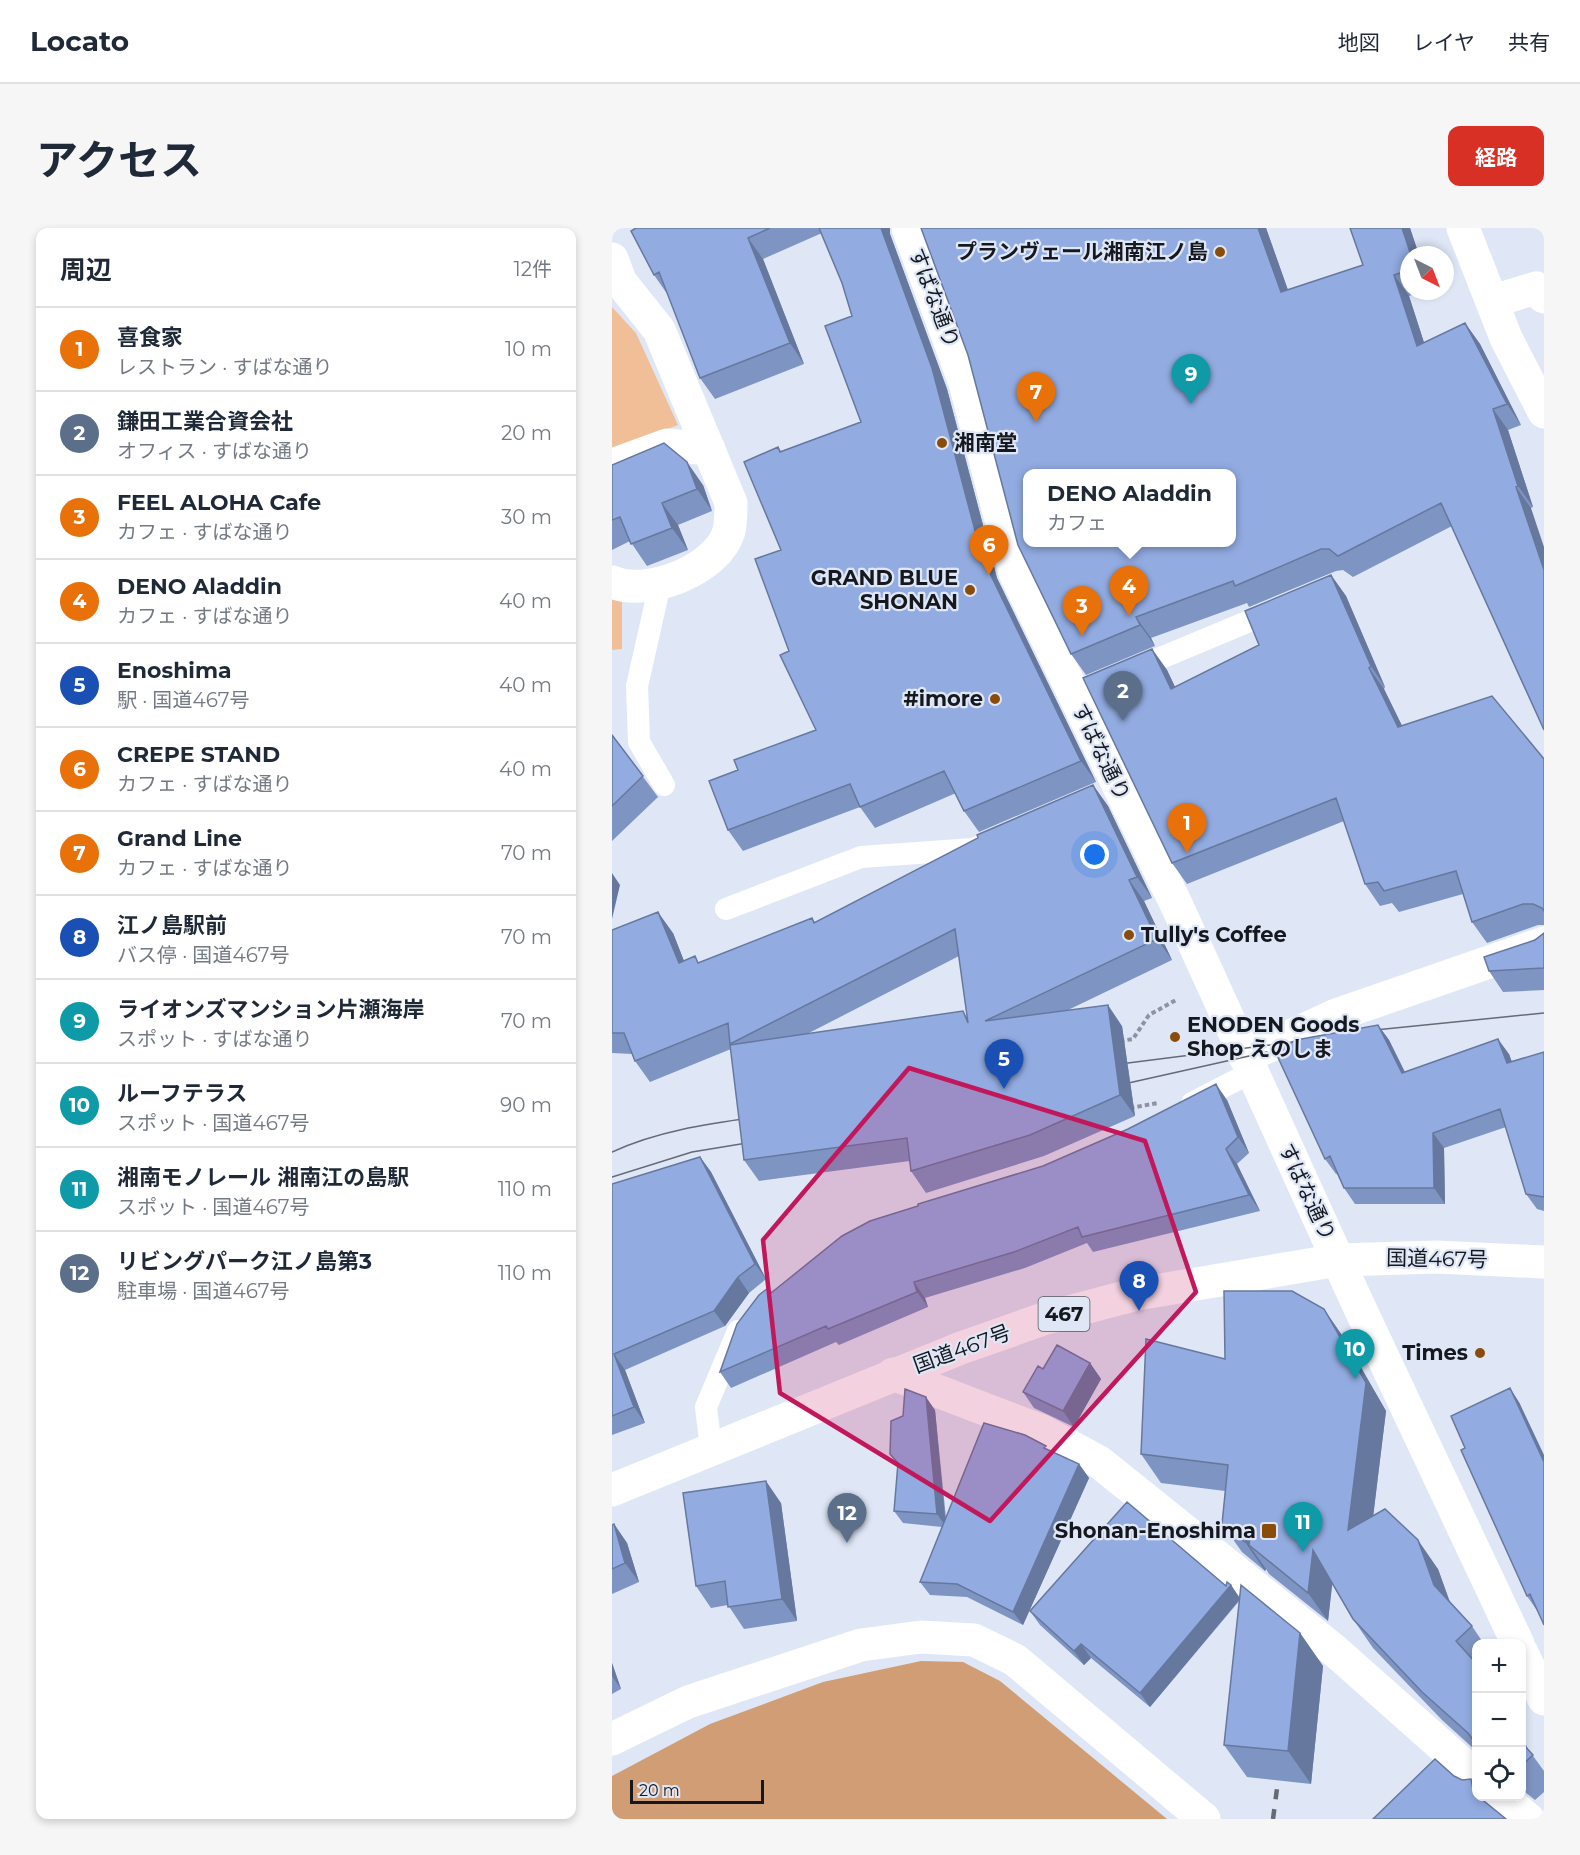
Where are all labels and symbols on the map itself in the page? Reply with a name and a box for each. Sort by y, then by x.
place label: プランヴェール湘南江ノ島 [956,239,1208,264]
street label: すばな通り [904,244,965,351]
marker: プランヴェール湘南江ノ島 [1213,245,1227,259]
north arrow [1400,246,1454,300]
pin: 9 [1172,354,1210,404]
pin: 7 [1016,372,1056,422]
place label: 湘南堂 [954,430,1017,455]
marker: 湘南堂 [935,436,949,450]
pin: 6 [970,526,1009,575]
place label: GRAND BLUE SHONAN [811,565,958,614]
pin: 4 [1110,566,1148,616]
marker: GRAND BLUE SHONAN [963,583,977,597]
pin: 3 [1062,586,1102,636]
pin: 2 [1104,672,1142,721]
place label: #imore [904,686,983,711]
marker: #imore [988,692,1002,706]
street label: すばな通り [1067,699,1136,804]
pin: 1 [1168,804,1206,853]
your location [1080,840,1109,869]
place label: Tully's Coffee [1141,922,1287,947]
marker: Tully's Coffee [1122,928,1136,942]
place label: ENODEN Goods Shop えのしま [1187,1012,1360,1061]
marker: ENODEN Goods Shop えのしま [1168,1030,1182,1044]
pin: 5 [984,1040,1024,1089]
street label: すばな通り [1274,1139,1341,1245]
street label: 国道467号 [1386,1245,1488,1272]
pin: 8 [1120,1262,1158,1311]
road number: 467 [1038,1297,1090,1331]
street label: 国道467号 [910,1319,1014,1378]
pin: 10 [1336,1330,1374,1379]
place label: Times [1402,1340,1468,1365]
marker: Times [1473,1346,1487,1360]
pin: 12 [828,1494,866,1543]
pin: 11 [1284,1502,1322,1552]
place label: Shonan-Enoshima [1055,1518,1256,1543]
marker: Shonan-Enoshima [1260,1522,1278,1540]
scale bar [630,1777,764,1804]

